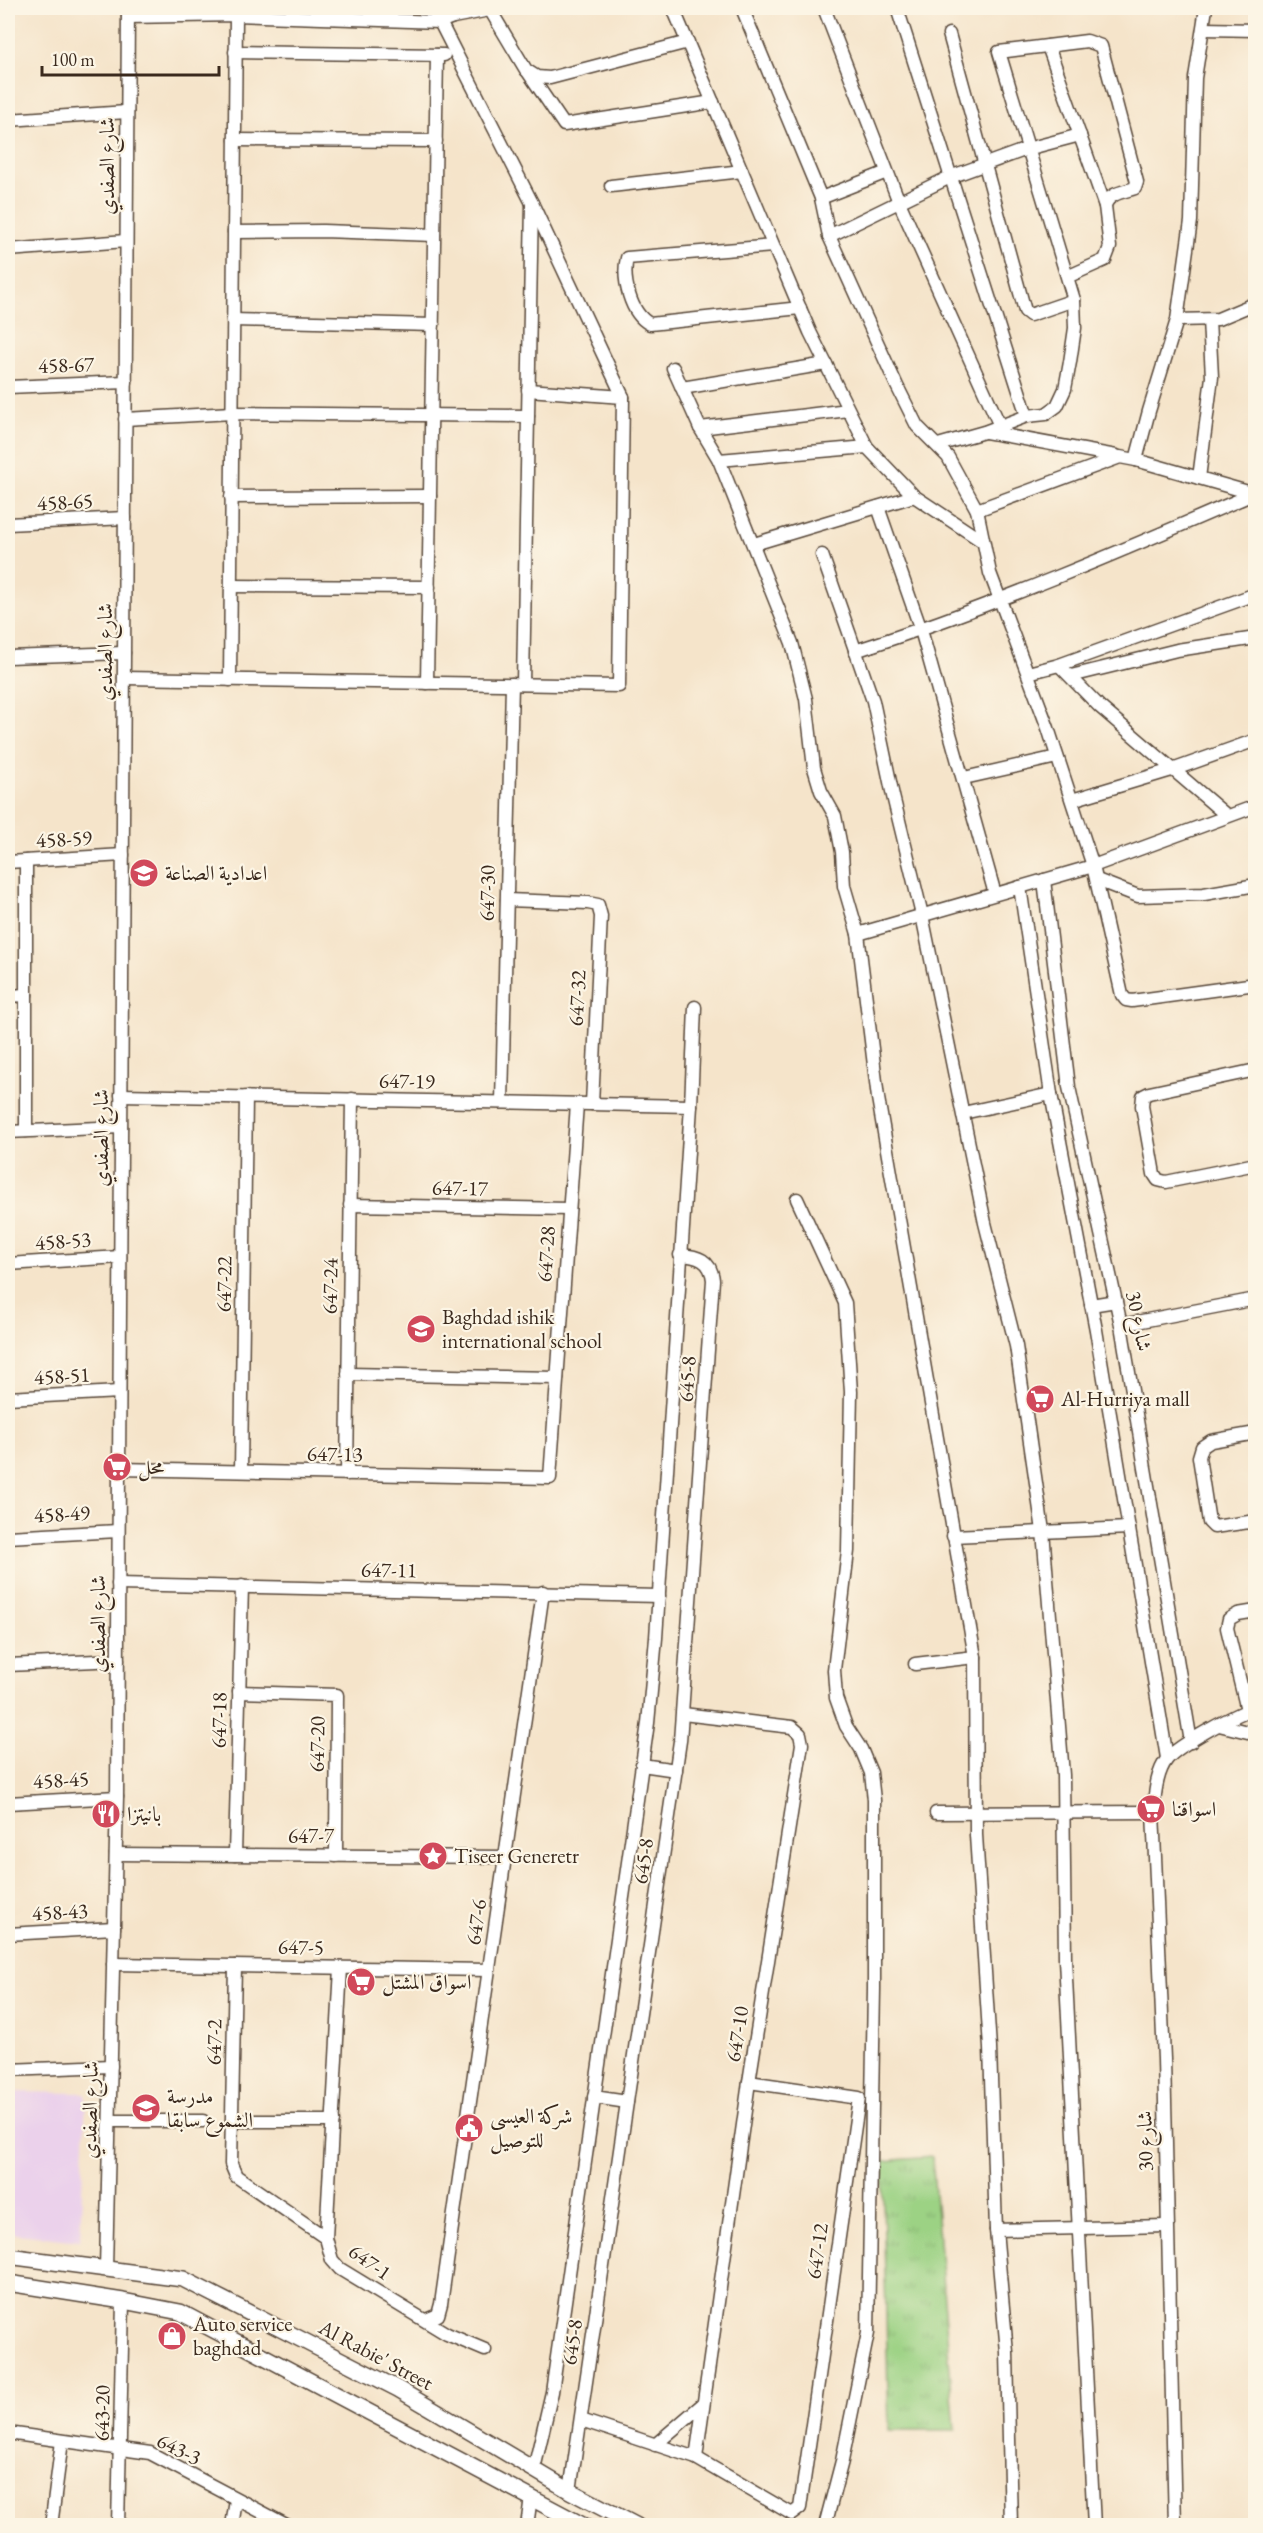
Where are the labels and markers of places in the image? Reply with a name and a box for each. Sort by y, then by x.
school or university icon: اعدادية الصناعة [128,857,160,889]
place label: اعدادية الصناعة [165,859,267,886]
place label: Baghdad ishik international school [442,1303,602,1354]
school or university icon: Baghdad ishik international school [405,1313,437,1345]
supermarket icon: Al-Hurriya mall [1024,1383,1056,1415]
place label: Al-Hurriya mall [1060,1385,1190,1412]
supermarket icon: محل [101,1451,133,1483]
place label: محل [138,1453,165,1482]
supermarket icon: اسواقنا [1135,1793,1167,1825]
place label: اسواقنا [1172,1795,1216,1822]
restaurant icon: بانيتزا [90,1798,122,1830]
place label: بانيتزا [127,1800,161,1827]
place icon: Tiseer Generetr [417,1840,449,1872]
place label: Tiseer Generetr [454,1842,579,1869]
supermarket icon: اسواق المشتل [345,1966,377,1998]
place label: اسواق المشتل [382,1968,472,1997]
place label: مدرسة الشموع سابقا [167,2082,253,2138]
school or university icon: مدرسة الشموع سابقا [130,2092,162,2124]
place label: شركة العيسى للتوصيل [490,2102,572,2155]
public building icon: شركة العيسى للتوصيل [453,2112,485,2144]
place label: Auto service baghdad [192,2310,292,2361]
shop icon: Auto service baghdad [156,2320,188,2352]

